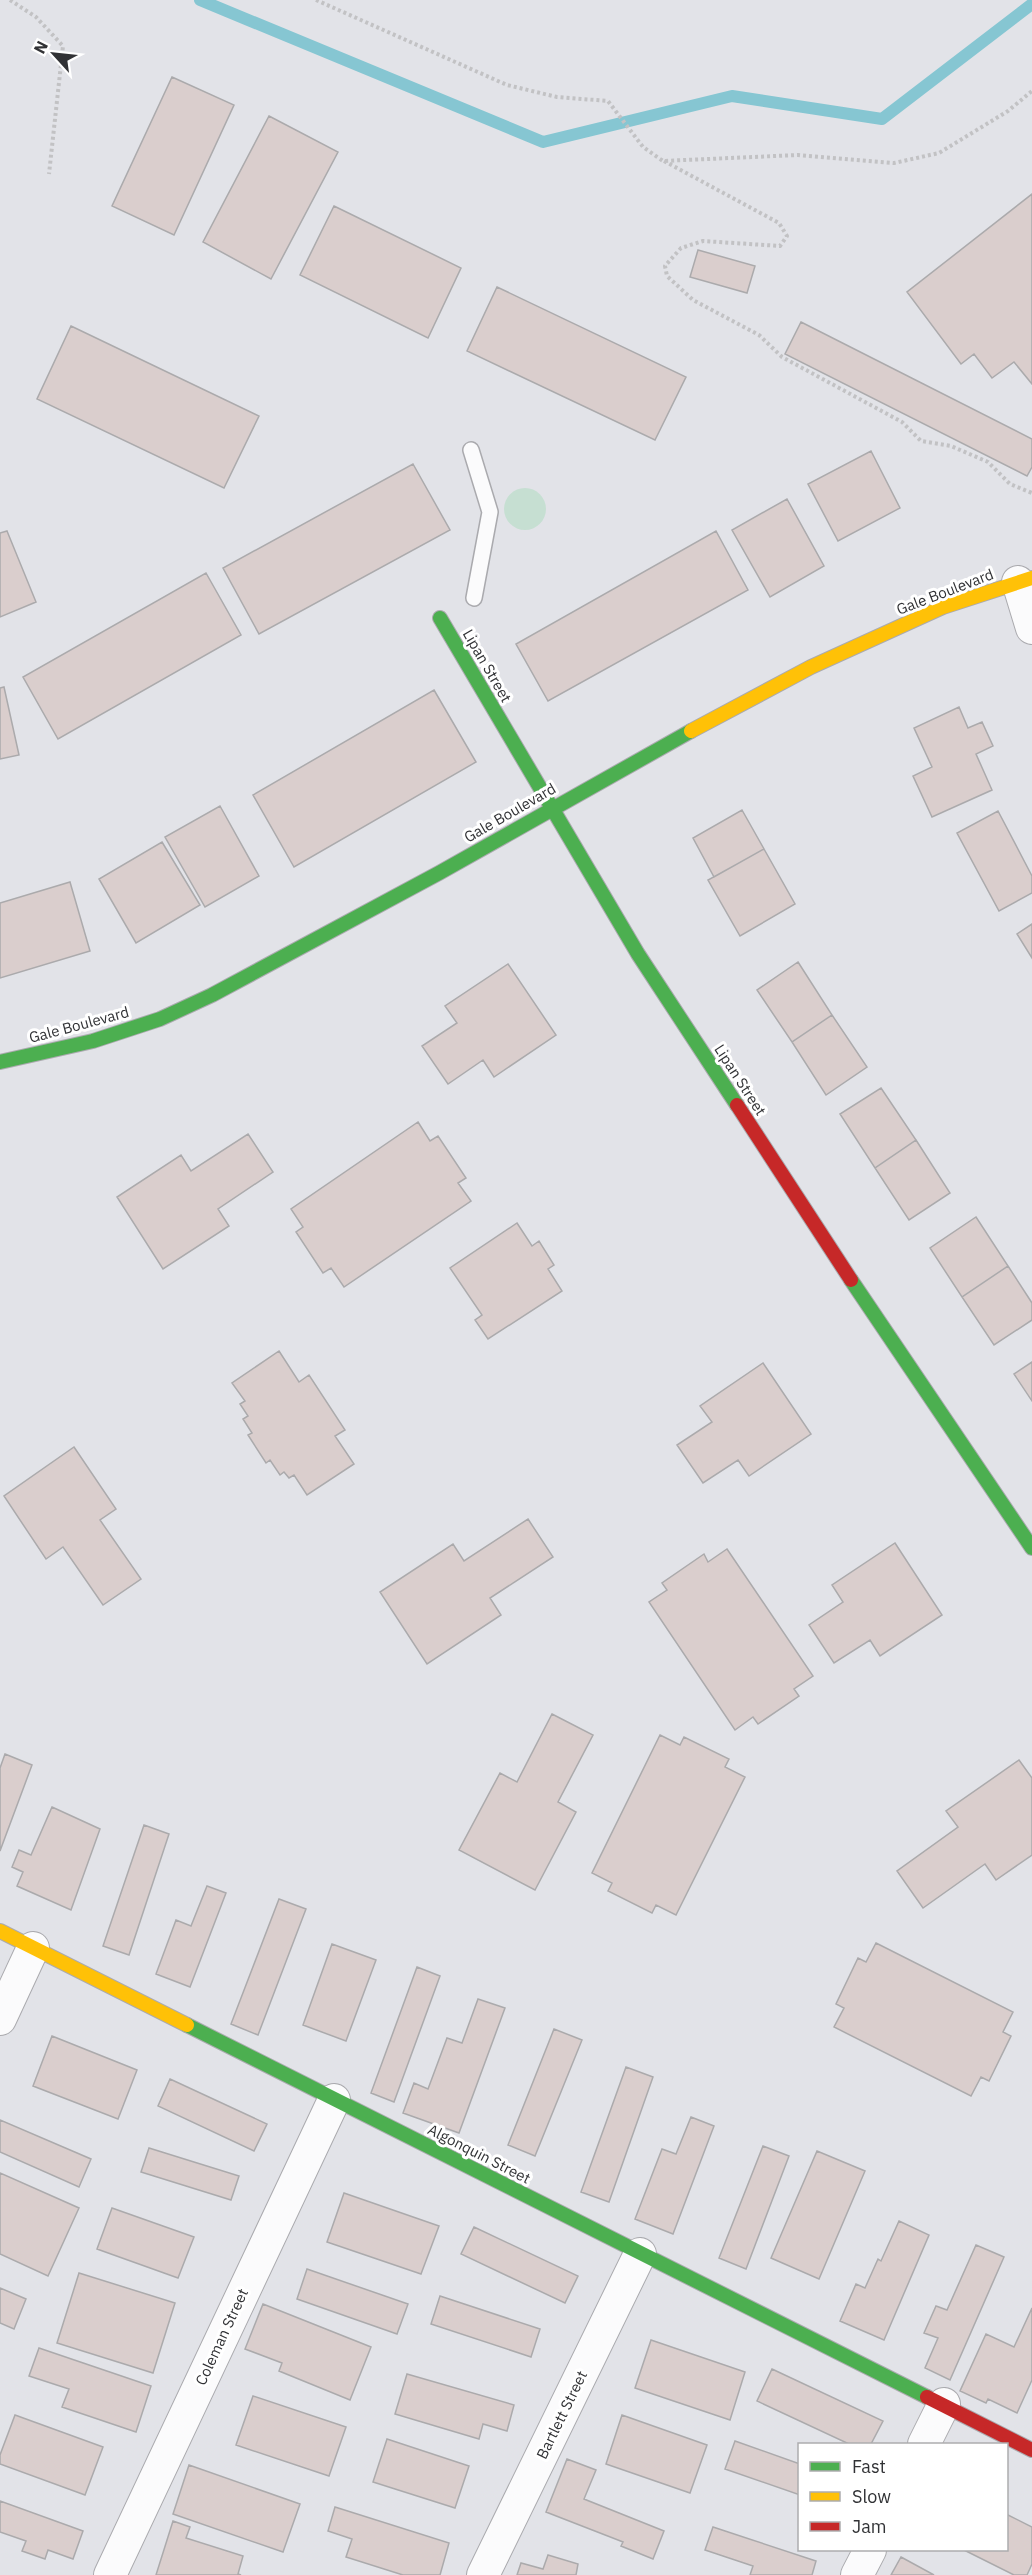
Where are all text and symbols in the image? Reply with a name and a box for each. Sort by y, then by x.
north arrow [24,24,84,84]
text: N [29,37,52,57]
street label: Gale Boulevard [894,564,996,619]
street label: Lipan Street [459,626,516,706]
street label: Gale Boulevard [461,779,559,846]
street label: Gale Boulevard [27,1002,131,1047]
street label: Lipan Street [710,1041,770,1119]
street label: Algonquin Street [425,2120,534,2188]
street label: Coleman Street [191,2285,252,2388]
street label: Bartlett Street [532,2367,591,2462]
legend [798,2443,1008,2551]
text: Fast [852,2455,886,2478]
text: Slow [852,2485,891,2508]
text: Jam [852,2515,887,2538]

